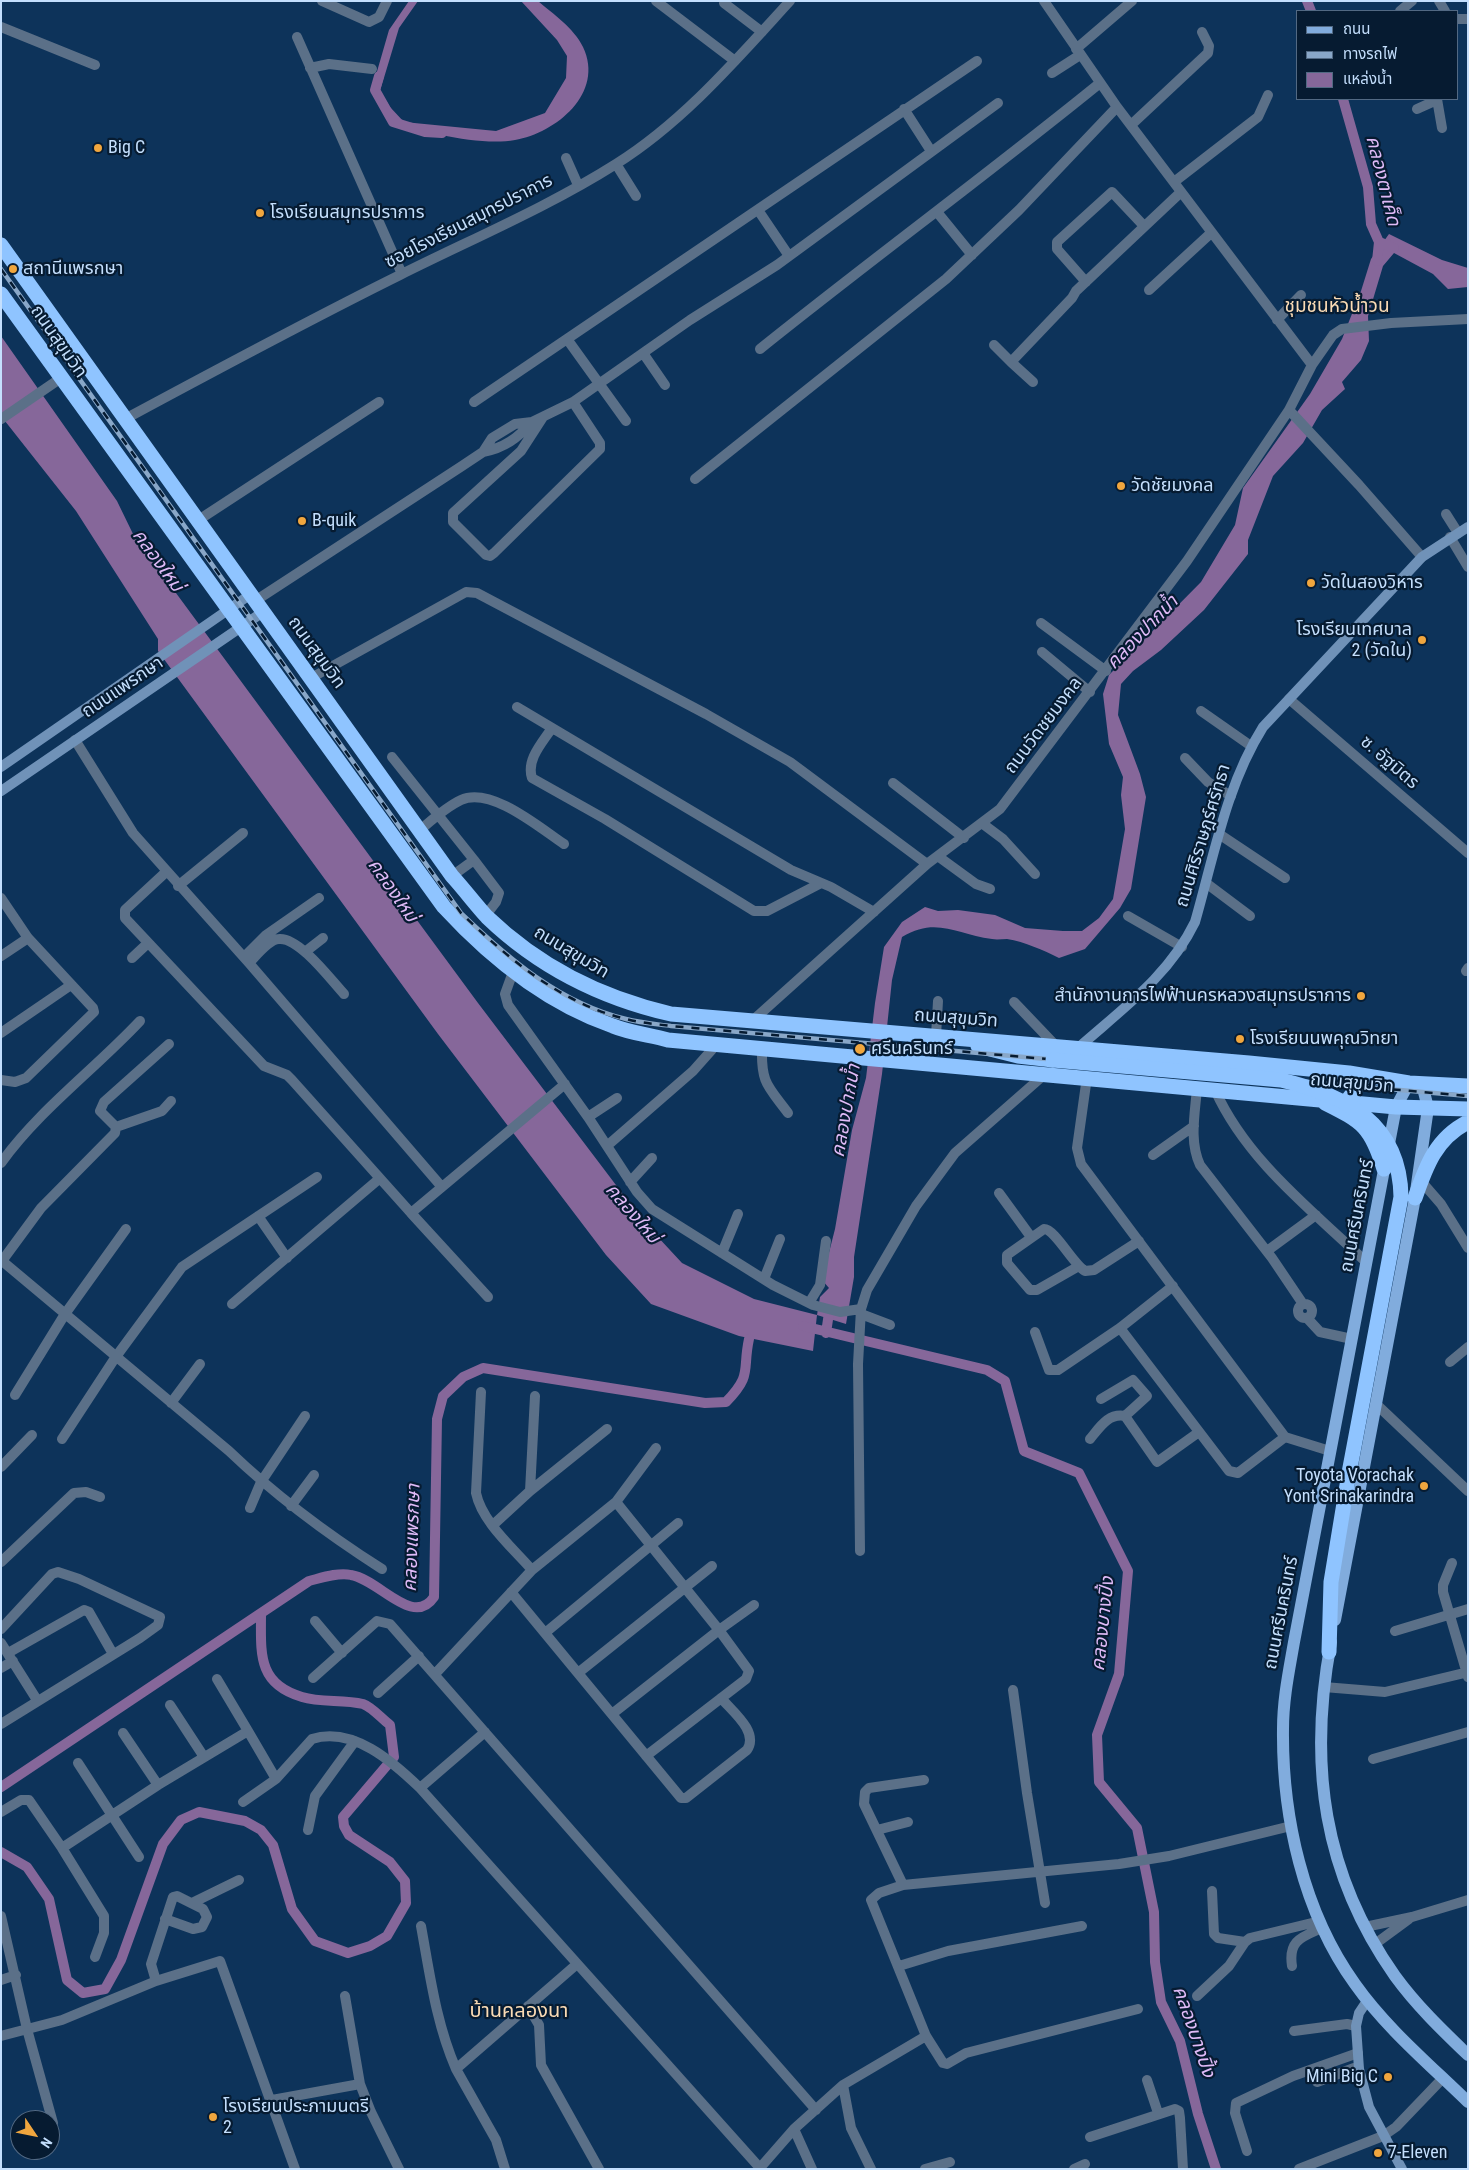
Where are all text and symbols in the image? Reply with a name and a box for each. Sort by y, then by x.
legend [1296,10,1459,100]
text: ถนน [1343,20,1370,38]
text: ทางรถไฟ [1343,45,1397,63]
text: แหล่งน้ำ [1343,70,1392,88]
water label: คลองตาเค็ด [1360,134,1404,228]
place label: Big C [108,137,145,159]
marker: Big C [92,142,104,154]
street label: ซอยโรงเรียนสมุทรปราการ [381,170,557,274]
place label: โรงเรียนสมุทรปราการ [270,202,424,224]
marker: โรงเรียนสมุทรปราการ [254,207,266,219]
place label: สถานีแพรกษา [23,258,123,280]
marker: สถานีแพรกษา [7,263,19,275]
district label: ชุมชนหัวน้ำวน [1284,296,1390,318]
street label: ถนนสุขุมวิท [25,301,91,383]
place label: วัดชัยมงคล [1131,475,1214,497]
marker: วัดชัยมงคล [1115,480,1127,492]
place label: B-quik [312,510,356,532]
marker: B-quik [296,515,308,527]
water label: คลองใหม่ [127,525,187,597]
place label: วัดในสองวิหาร [1321,572,1423,594]
marker: วัดในสองวิหาร [1305,577,1317,589]
water label: คลองปากน้ำ [1102,591,1184,675]
street label: ถนนสุขุมวิท [283,613,349,693]
place label: โรงเรียนเทศบาล 2 (วัดใน) [1297,619,1412,662]
marker: โรงเรียนเทศบาล 2 (วัดใน) [1416,634,1428,646]
street label: ถนนแพรกษา [78,653,168,723]
street label: ถนนวัดชยมงคล [1001,673,1087,779]
street label: ซ. อัฐมิตร [1355,732,1423,794]
street label: ถนนศิริราษฎร์ศรัทธา [1172,762,1236,910]
water label: คลองใหม่ [362,855,422,927]
street label: ถนนสุขุมวิท [529,922,613,984]
place label: สำนักงานการไฟฟ้านครหลวงสมุทรปราการ [1054,985,1351,1007]
marker: สำนักงานการไฟฟ้านครหลวงสมุทรปราการ [1355,990,1367,1002]
street label: ถนนสุขุมวิท [913,1005,999,1033]
place label: โรงเรียนนพคุณวิทยา [1250,1028,1398,1050]
marker: โรงเรียนนพคุณวิทยา [1234,1033,1246,1045]
place label: ศรีนครินทร์ [871,1038,953,1060]
marker: ศรีนครินทร์ [853,1042,867,1056]
water label: คลองปากน้ำ [828,1063,866,1159]
street label: ถนนสุขุมวิท [1309,1070,1395,1098]
street label: ถนนศรีนครินทร์ [1336,1158,1380,1274]
water label: คลองใหม่ [600,1179,664,1249]
place label: Toyota Vorachak Yont Srinakarindra [1284,1465,1414,1508]
marker: Toyota Vorachak Yont Srinakarindra [1418,1480,1430,1492]
water label: คลองแพรกษา [400,1484,426,1592]
street label: ถนนศรีนครินทร์ [1260,1555,1304,1671]
water label: คลองบางปิ้ง [1088,1576,1120,1672]
water label: คลองบางปิ้ง [1167,1984,1219,2080]
district label: บ้านคลองนา [470,2000,568,2024]
place label: Mini Big C [1306,2066,1378,2088]
marker: Mini Big C [1382,2071,1394,2083]
place label: โรงเรียนประภามนตรี 2 [223,2096,369,2138]
north arrow [10,2110,60,2160]
marker: โรงเรียนประภามนตรี 2 [207,2111,219,2123]
text: N [38,2135,56,2151]
place label: 7-Eleven [1388,2142,1447,2164]
marker: 7-Eleven [1372,2147,1384,2159]

